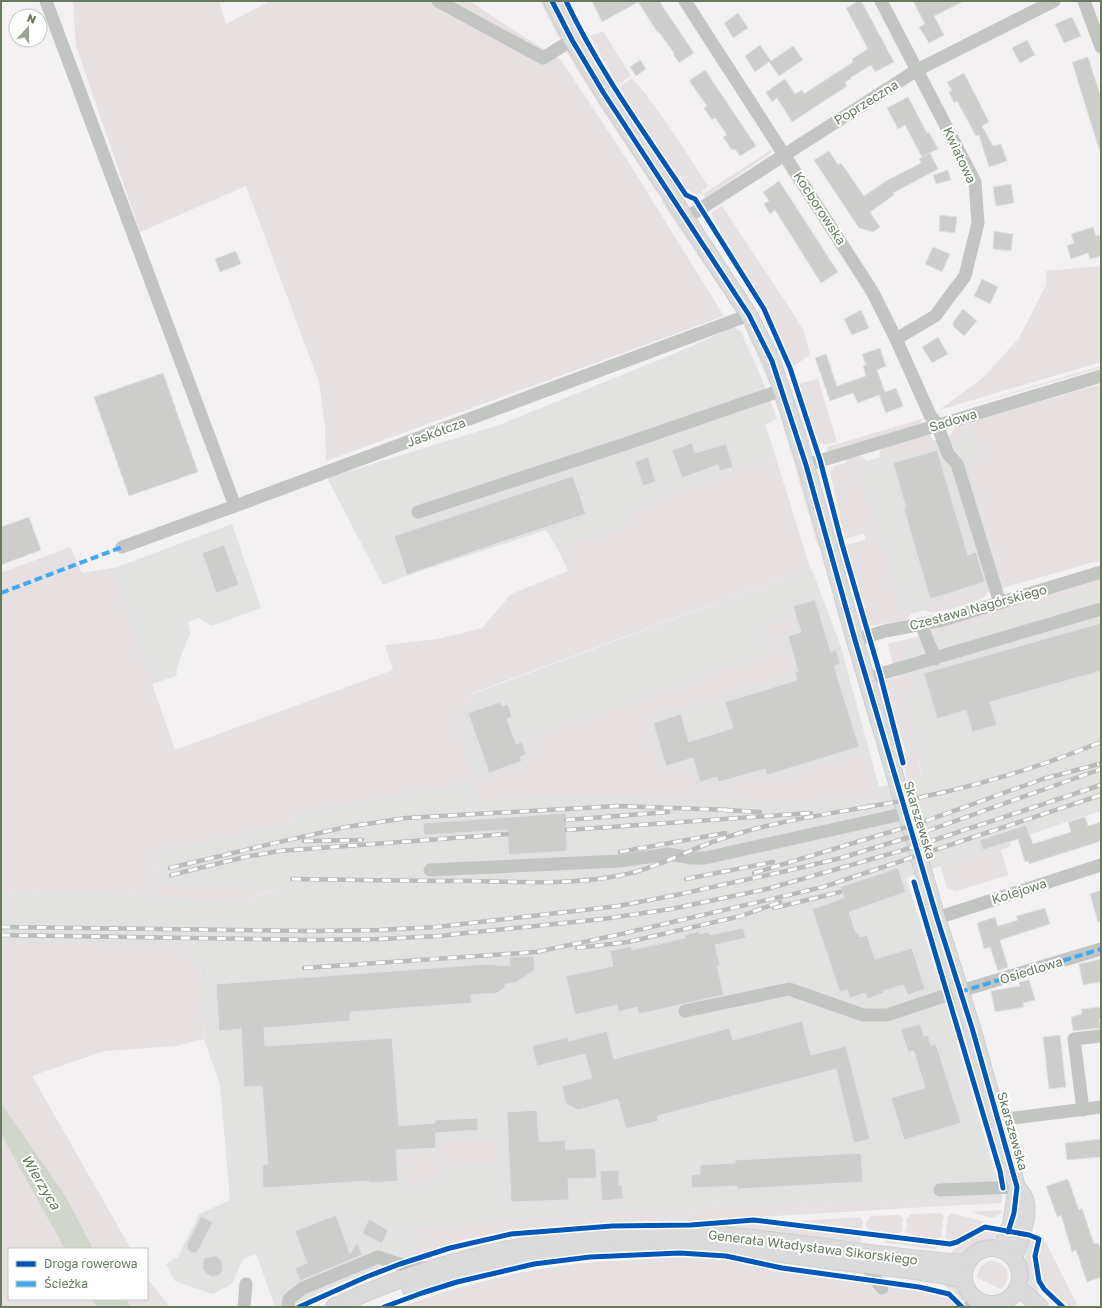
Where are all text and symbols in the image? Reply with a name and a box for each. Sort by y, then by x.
north arrow [8,8,48,48]
text: N [26,11,38,26]
street label: Poprzeczna [831,76,901,128]
street label: Kwiatowa [940,124,980,186]
street label: Kocborowska [790,168,850,248]
street label: Sadowa [927,405,979,435]
street label: Jaskółcza [404,414,468,450]
street label: Czesława Nagórskiego [908,581,1049,633]
street label: Skarszewska [901,779,939,861]
street label: Kolejowa [989,875,1049,907]
street label: Osiedlowa [998,953,1064,987]
street label: Skarszewska [994,1090,1032,1172]
water label: Wierzyca [18,1151,65,1213]
street label: Generała Władysława Sikorskiego [707,1226,919,1268]
legend [8,1248,148,1300]
text: Droga rowerowa [44,1256,137,1271]
text: Ścieżka [44,1276,88,1291]

